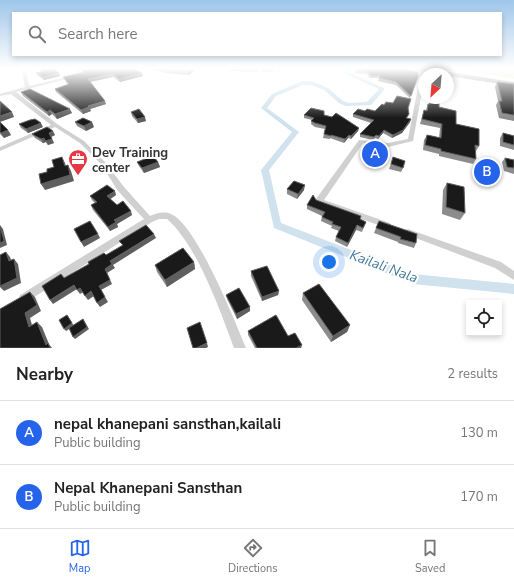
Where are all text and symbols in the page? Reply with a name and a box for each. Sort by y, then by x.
search box [12,12,502,56]
icon: search [26,23,48,45]
text: Search here [58,24,138,44]
north arrow [418,68,454,104]
pin: A [362,139,388,169]
place label: Dev Training center [92,144,168,177]
office icon: Dev Training center [67,148,89,176]
pin: B [474,157,500,187]
water label: Kailali Nala [347,245,421,288]
your location [319,252,339,272]
map controls [466,300,502,336]
button: locate [466,300,502,336]
text: Nearby [16,363,73,386]
text: 2 results [447,365,498,383]
text: nepal khanepani sansthan,kailali [54,414,281,434]
text: A [24,424,34,442]
text: 130 m [460,424,498,442]
text: Public building [54,434,141,452]
text: Nepal Khanepani Sansthan [54,478,242,498]
text: B [25,488,33,506]
text: 170 m [460,488,498,506]
text: Public building [54,498,141,516]
tab: Map [69,537,91,576]
tab: Directions [228,537,278,576]
tab: Saved [415,537,445,576]

